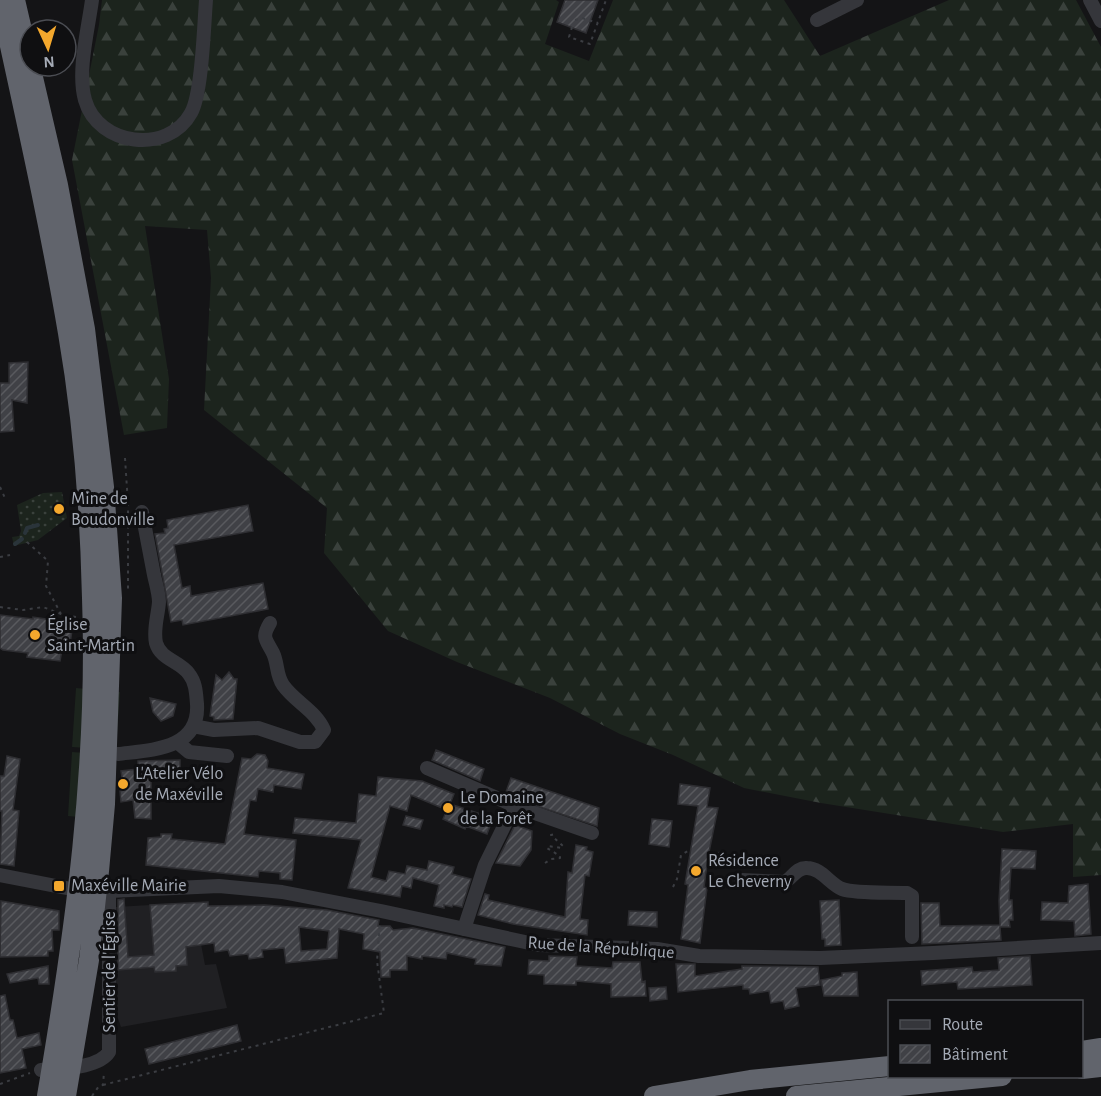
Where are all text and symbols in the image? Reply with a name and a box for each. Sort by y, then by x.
north arrow [18,18,78,78]
text: N [43,54,55,70]
place label: Mine de Boudonville [71,490,155,529]
marker: Mine de Boudonville [52,502,66,516]
place label: Église Saint-Martin [47,613,135,655]
marker: Église Saint-Martin [28,628,42,642]
place label: L'Atelier Vélo de Maxéville [135,765,223,804]
marker: L'Atelier Vélo de Maxéville [116,777,130,791]
place label: Le Domaine de la Forêt [460,789,543,828]
marker: Le Domaine de la Forêt [441,801,455,815]
place label: Résidence Le Cheverny [708,852,792,891]
marker: Résidence Le Cheverny [689,864,703,878]
place label: Maxéville Mairie [71,877,186,895]
marker: Maxéville Mairie [52,879,66,893]
street label: Sentier de l'Église [98,911,119,1033]
street label: Rue de la République [527,934,675,962]
legend [888,1000,1083,1078]
text: Route [942,1016,983,1034]
text: Bâtiment [942,1046,1008,1064]

